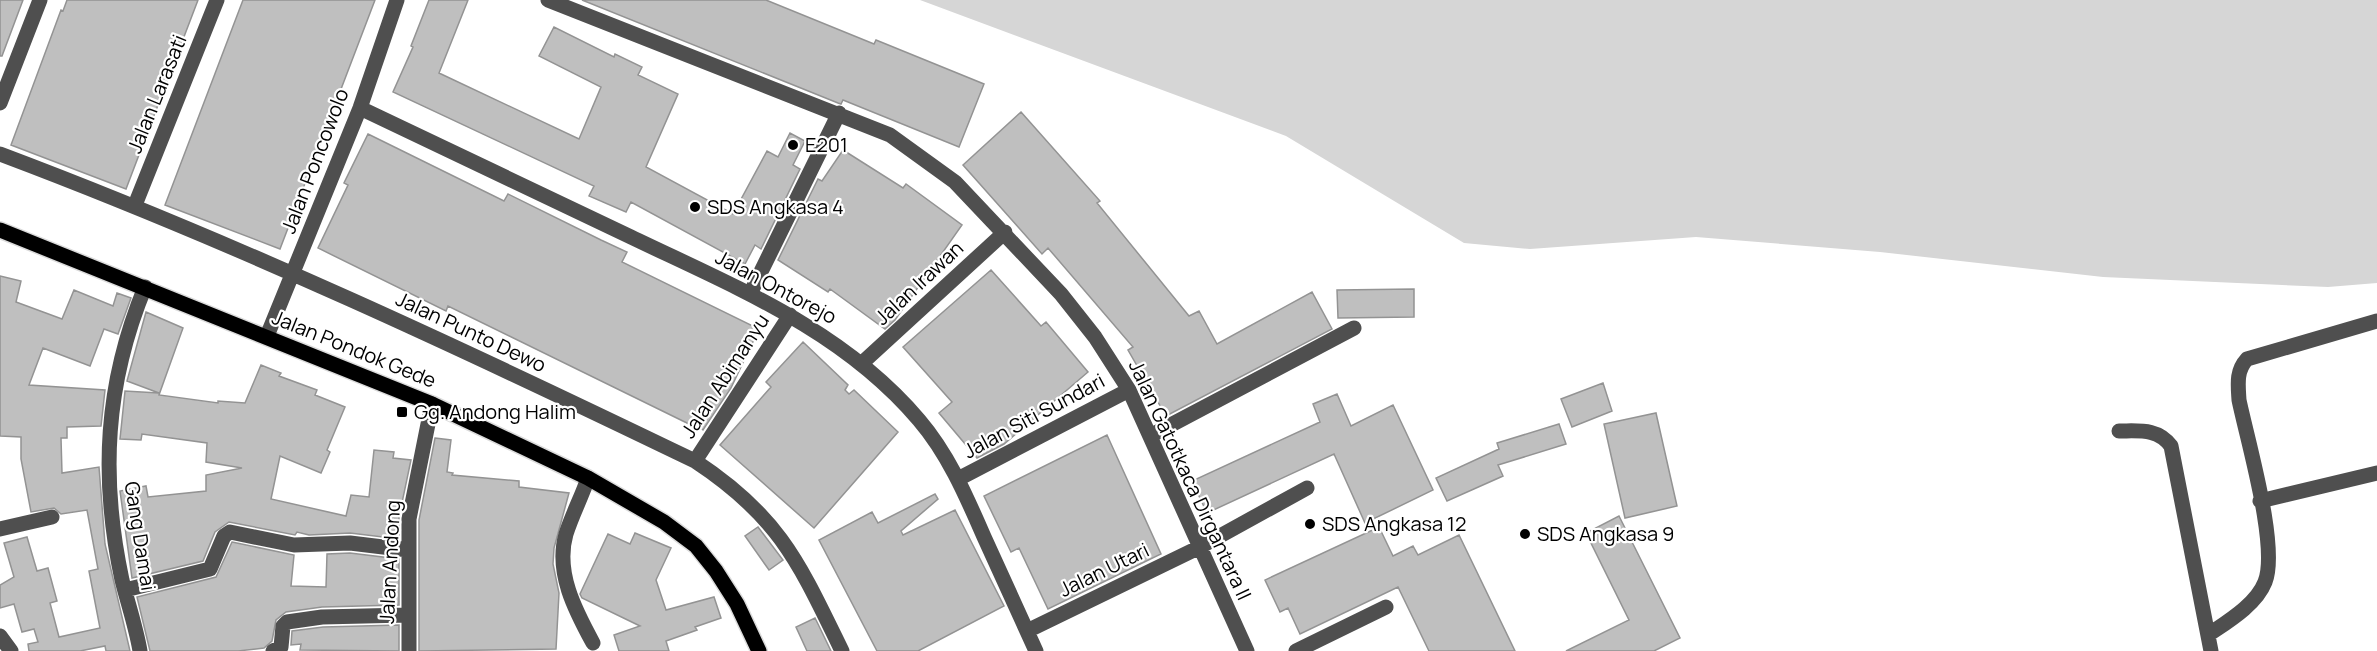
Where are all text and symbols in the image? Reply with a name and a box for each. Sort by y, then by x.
street label: Jalan Larasati [120,31,193,157]
street label: Jalan Poncowolo [274,84,355,237]
place label: E201 [805,131,848,158]
marker: E201 [786,138,800,152]
place label: SDS Angkasa 4 [707,193,844,220]
marker: SDS Angkasa 4 [688,200,702,214]
street label: Jalan Irawan [869,235,969,331]
street label: Jalan Ontorejo [711,243,842,330]
street label: Jalan Punto Dewo [392,285,551,378]
street label: Jalan Pondok Gede [268,303,440,394]
street label: Jalan Abimanyu [674,308,775,443]
street label: Jalan Gatotkaca Dirgantara II [1123,355,1258,604]
street label: Jalan Siti Sundari [958,367,1109,464]
place label: Gg. Andong Halim [414,398,576,425]
marker: Gg. Andong Halim [395,405,409,419]
street label: Gang Damai [119,479,162,592]
street label: Jalan Andong [373,499,406,625]
place label: SDS Angkasa 12 [1322,510,1466,537]
marker: SDS Angkasa 12 [1303,517,1317,531]
place label: SDS Angkasa 9 [1537,520,1675,547]
marker: SDS Angkasa 9 [1518,527,1532,541]
street label: Jalan Utari [1054,536,1153,603]

